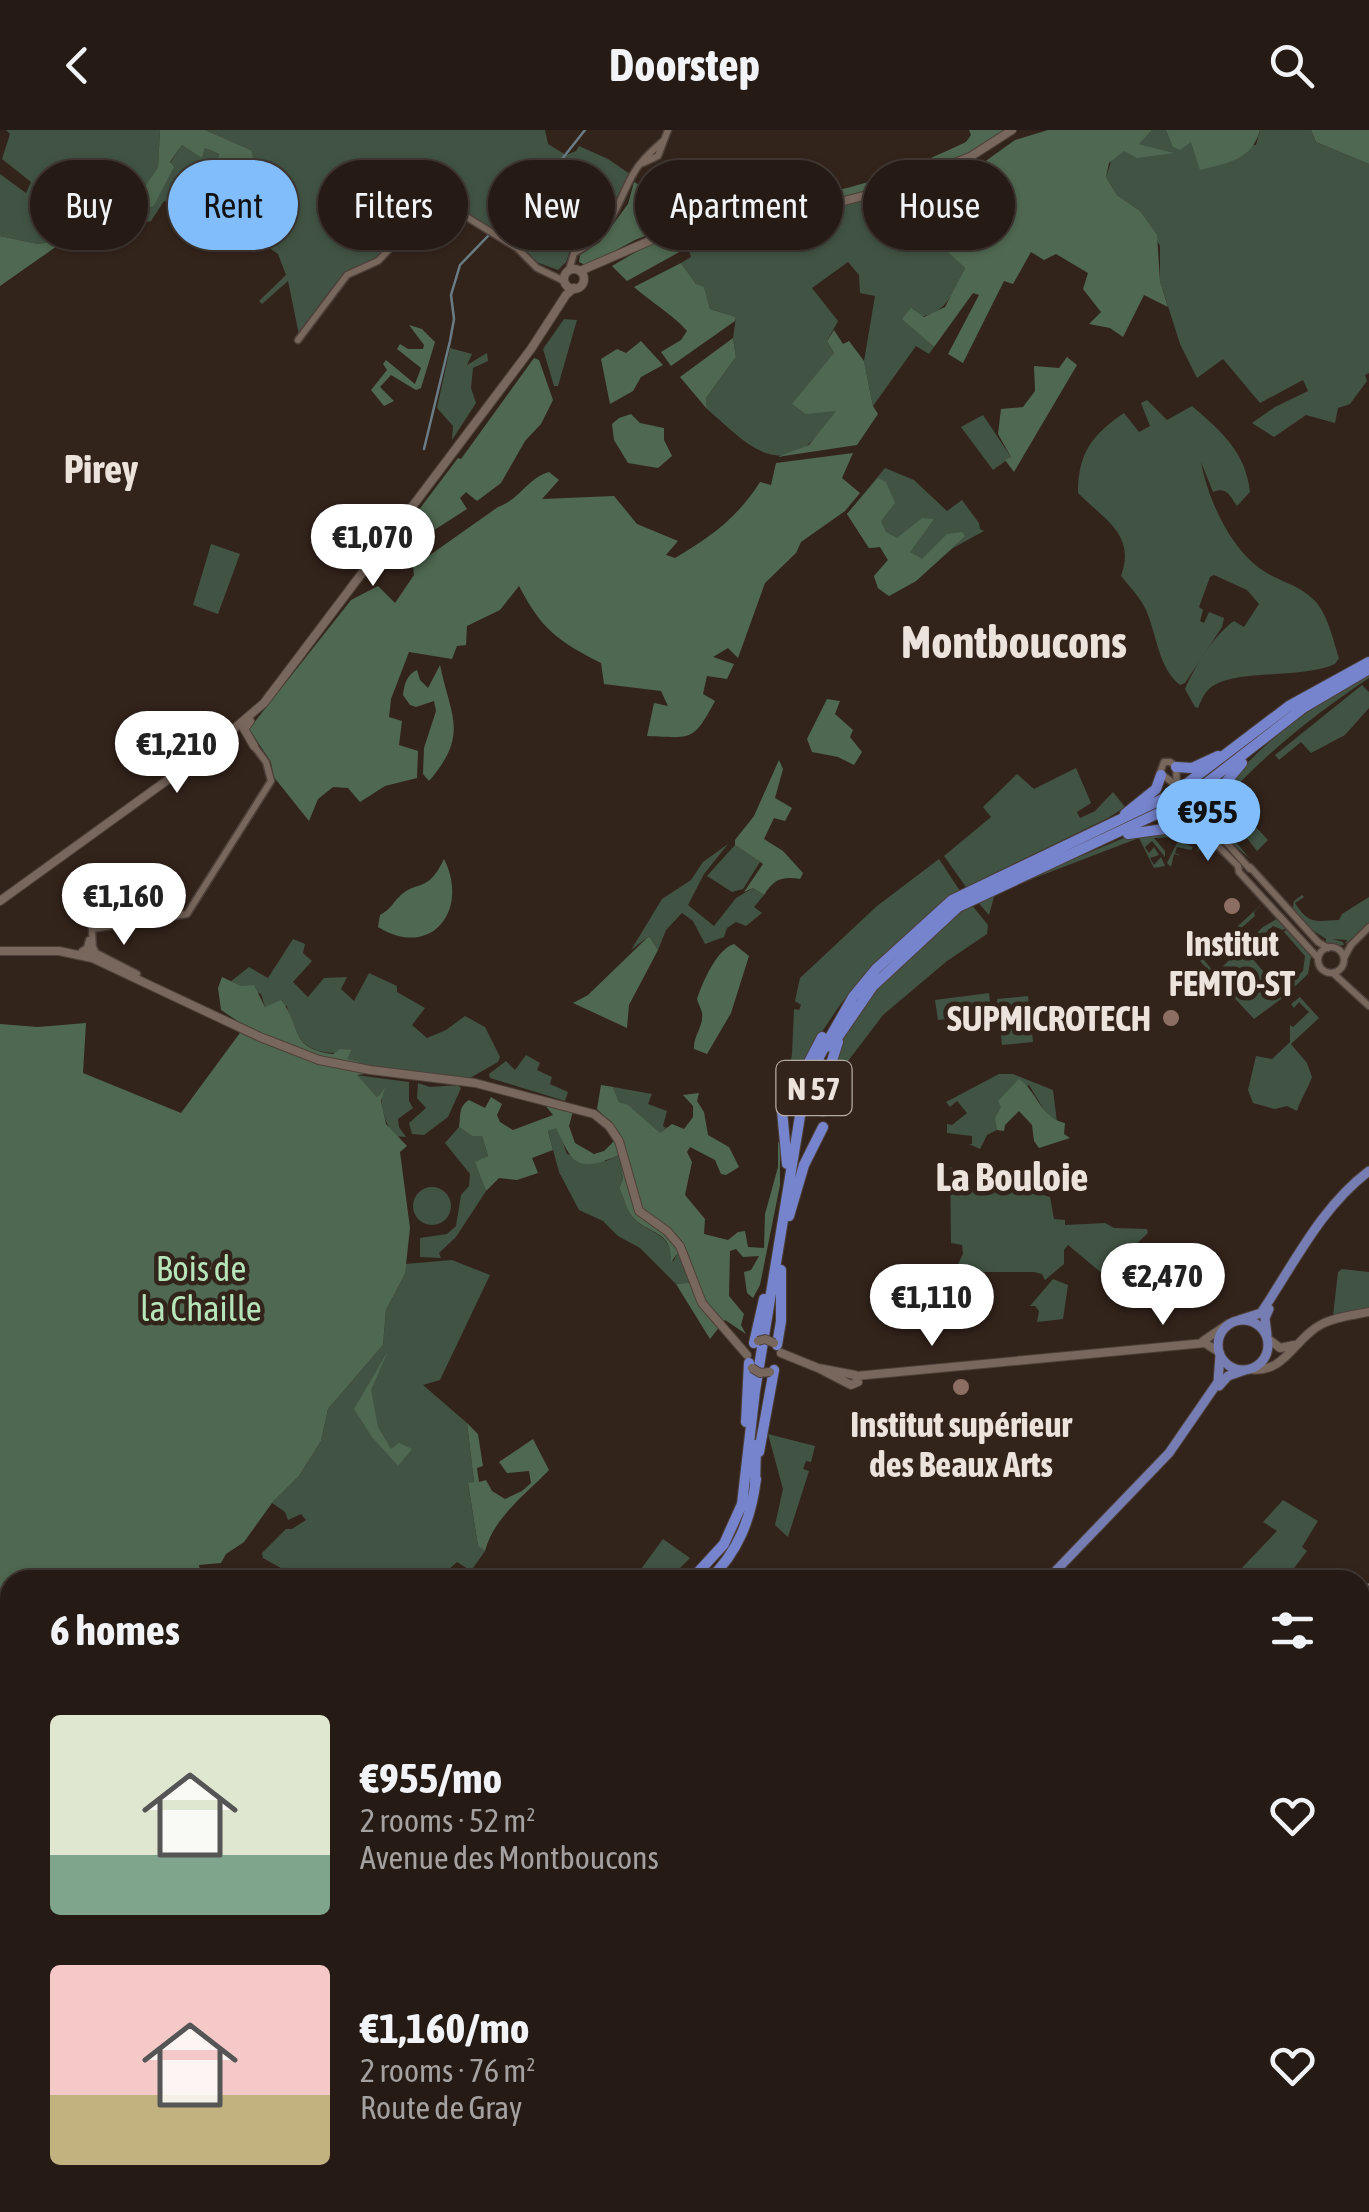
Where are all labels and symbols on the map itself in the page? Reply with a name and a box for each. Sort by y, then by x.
district label: Pirey [64,446,139,491]
pin: €1,070 [292,504,454,589]
district label: Montboucons [901,616,1127,668]
pin: €1,210 [96,711,258,796]
pin: €955 [1149,779,1267,864]
pin: €1,160 [43,863,205,948]
marker: Institut FEMTO-ST [1221,895,1243,917]
place label: Institut FEMTO-ST [1169,923,1296,1003]
place label: SUPMICROTECH [947,998,1151,1038]
marker: SUPMICROTECH [1160,1007,1182,1029]
road number: N 57 [776,1061,852,1115]
district label: La Bouloie [936,1154,1089,1199]
pin: €2,470 [1082,1243,1244,1328]
park label: Bois de la Chaille [140,1248,262,1328]
pin: €1,110 [851,1264,1013,1349]
marker: Institut supérieur des Beaux Arts [950,1376,972,1398]
place label: Institut supérieur des Beaux Arts [850,1404,1072,1484]

